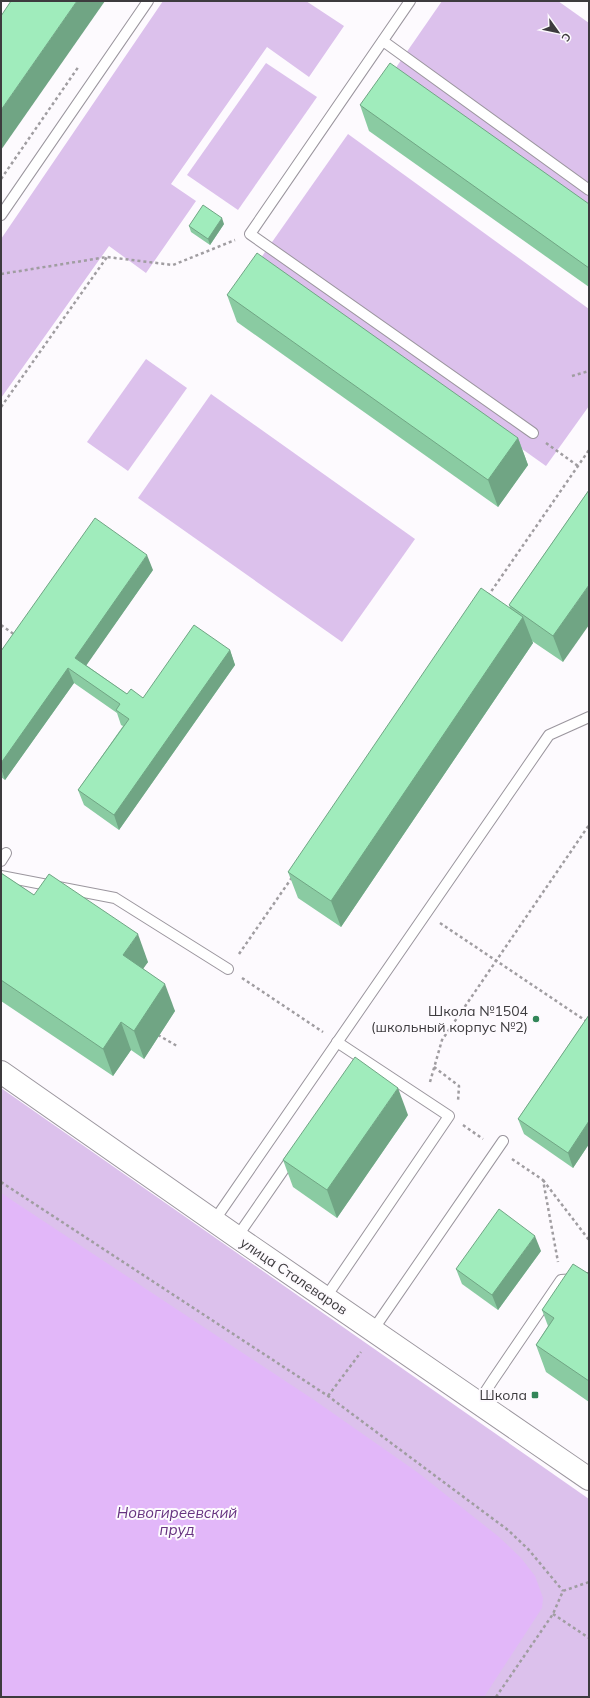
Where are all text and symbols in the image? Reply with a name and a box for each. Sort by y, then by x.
north arrow [538,12,578,52]
text: С [558,30,574,45]
place label: Школа №1504 (школьный корпус №2) [371,1002,529,1036]
marker: Школа №1504 (школьный корпус №2) [531,1014,541,1024]
street label: улица Сталеваров [237,1233,351,1319]
place label: Школа [480,1386,527,1404]
marker: Школа [530,1390,540,1400]
water label: Новогиреевский пруд [117,1503,237,1539]

